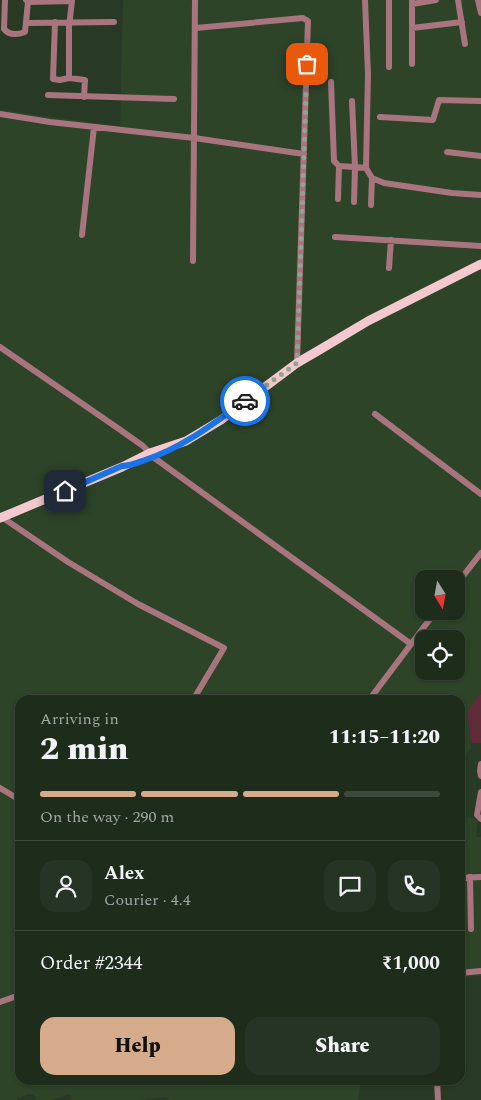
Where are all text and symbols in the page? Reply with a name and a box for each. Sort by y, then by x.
pin [286,43,328,85]
icon: bag [293,50,321,78]
courier [220,376,270,426]
icon: car [231,387,259,415]
pin [44,470,86,512]
icon: home [51,477,79,505]
north arrow [415,570,465,620]
map controls [415,570,465,680]
button: locate [415,630,465,680]
text: Arriving in [40,707,119,731]
text: 11:15–11:20 [329,723,440,752]
text: 2 min [40,725,128,774]
text: On the way · 290 m [40,805,174,829]
text: Alex [104,859,145,888]
button: person [40,860,92,912]
button: chat [324,860,376,912]
button: phone [388,860,440,912]
text: Courier · 4.4 [104,888,191,912]
text: Order #2344 [40,949,143,978]
text: ₹1,000 [382,949,440,978]
button: Help [40,1017,235,1075]
button: Share [245,1017,440,1075]

